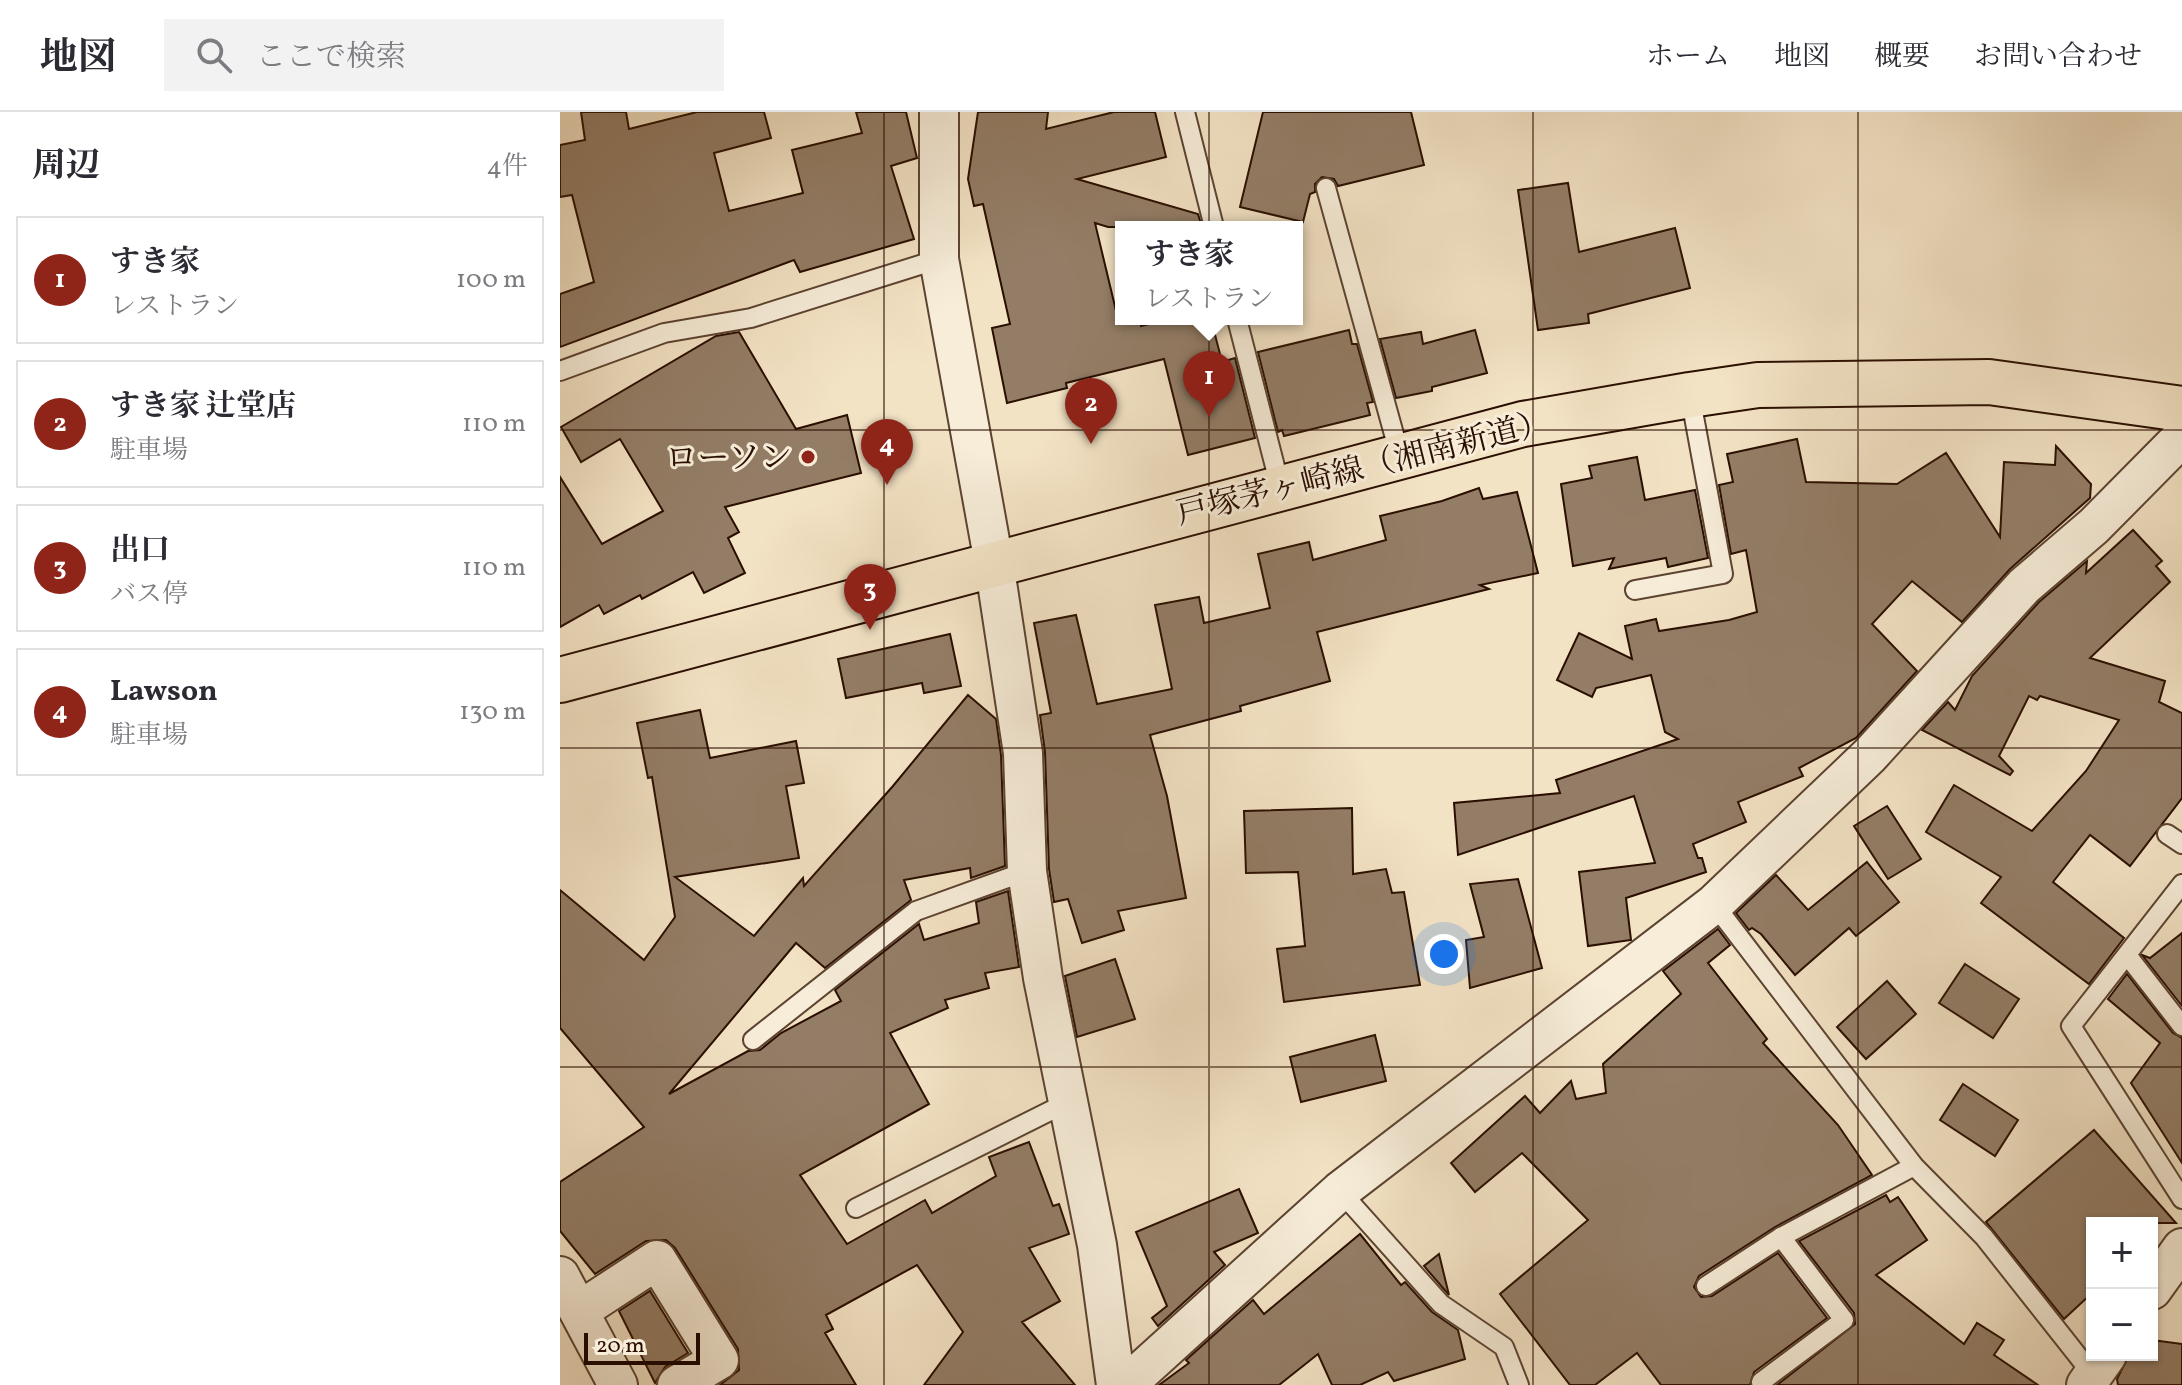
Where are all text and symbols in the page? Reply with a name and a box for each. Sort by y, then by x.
search box [164,19,724,91]
text: 地図 [40,33,116,86]
icon: search [192,33,236,77]
text: ここで検索 [256,37,406,79]
text: ホーム [1646,38,1730,77]
text: 地図 [1774,38,1830,77]
text: 概要 [1874,38,1930,77]
text: お問い合わせ [1974,38,2142,77]
text: 周辺 [32,144,100,191]
text: 4件 [486,149,528,185]
popup [1115,221,1303,325]
text: すき家 [1144,235,1234,277]
text: すき家 [110,242,200,284]
text: 1 [55,262,65,298]
text: 100 m [456,262,526,298]
text: レストラン [1144,282,1274,318]
text: レストラン [110,289,239,325]
pin: 1 [1183,351,1235,417]
pin: 2 [1065,378,1117,444]
text: すき家 辻堂店 [110,386,296,428]
street label: 戸塚茅ヶ崎線（湘南新道） [1172,402,1555,538]
text: 2 [53,406,67,442]
text: 110 m [462,406,526,442]
pin: 4 [861,419,913,485]
text: 駐車場 [110,433,188,469]
place label: ローソン [665,438,792,482]
marker: ローソン [799,448,817,466]
text: 出口 [110,530,170,572]
text: 3 [53,550,67,586]
text: 110 m [462,550,526,586]
pin: 3 [844,564,896,630]
text: バス停 [110,577,188,613]
text: Lawson [110,671,218,713]
text: 4 [52,694,68,730]
text: 130 m [459,694,526,730]
text: 駐車場 [110,718,188,754]
your location [1424,934,1464,974]
map controls [2086,1217,2158,1361]
button: + [2086,1217,2158,1289]
button: − [2086,1289,2158,1361]
scale bar [584,1329,700,1365]
text: 20 m [596,1331,645,1362]

